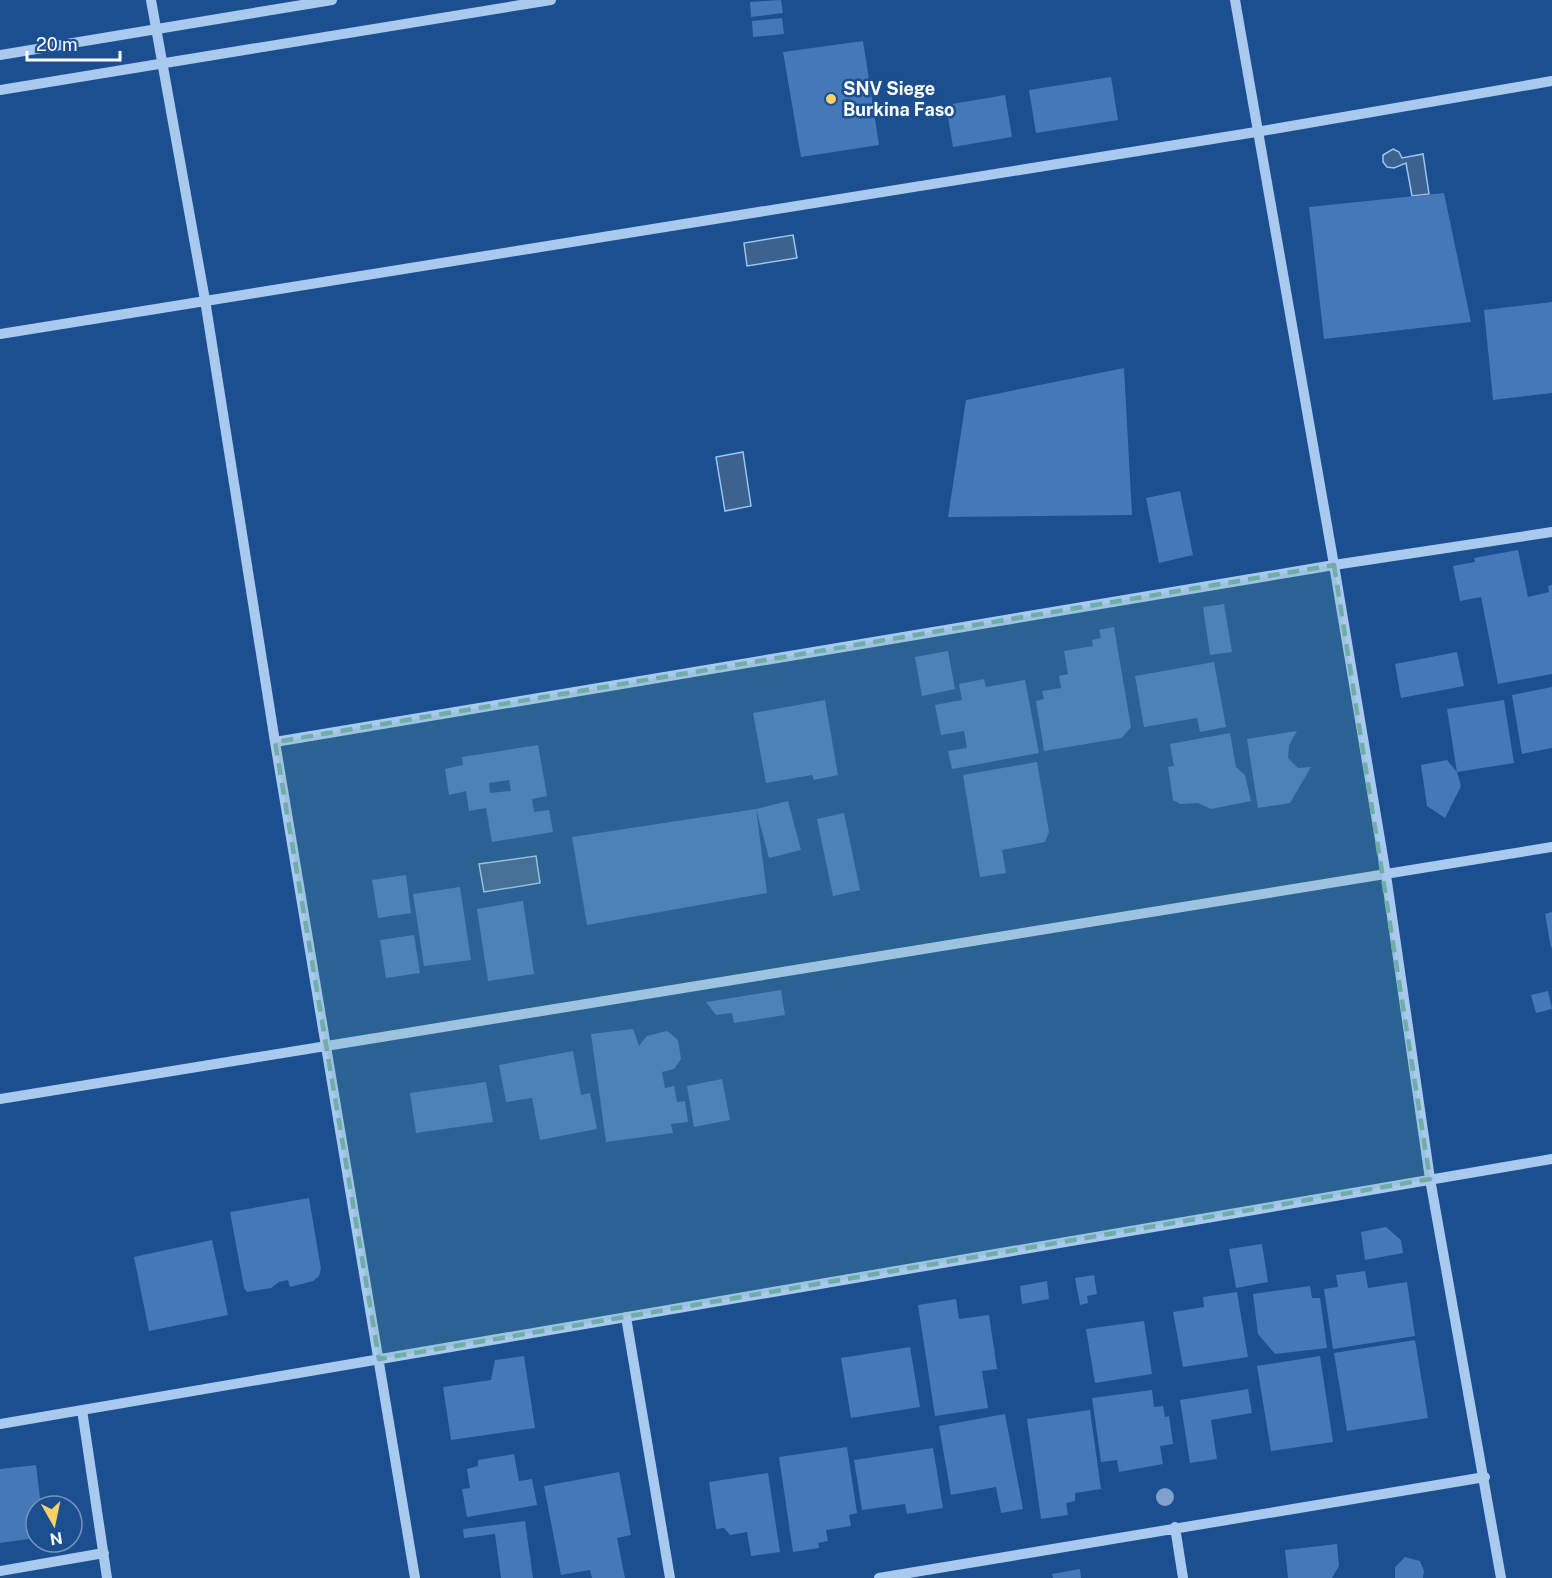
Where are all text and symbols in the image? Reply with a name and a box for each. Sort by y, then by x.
scale bar [27,24,120,62]
text: 20 m [36,34,78,55]
place label: SNV Siege Burkina Faso [843,78,954,120]
marker: SNV Siege Burkina Faso [824,92,838,106]
north arrow [24,1494,84,1554]
text: N [49,1528,64,1549]

